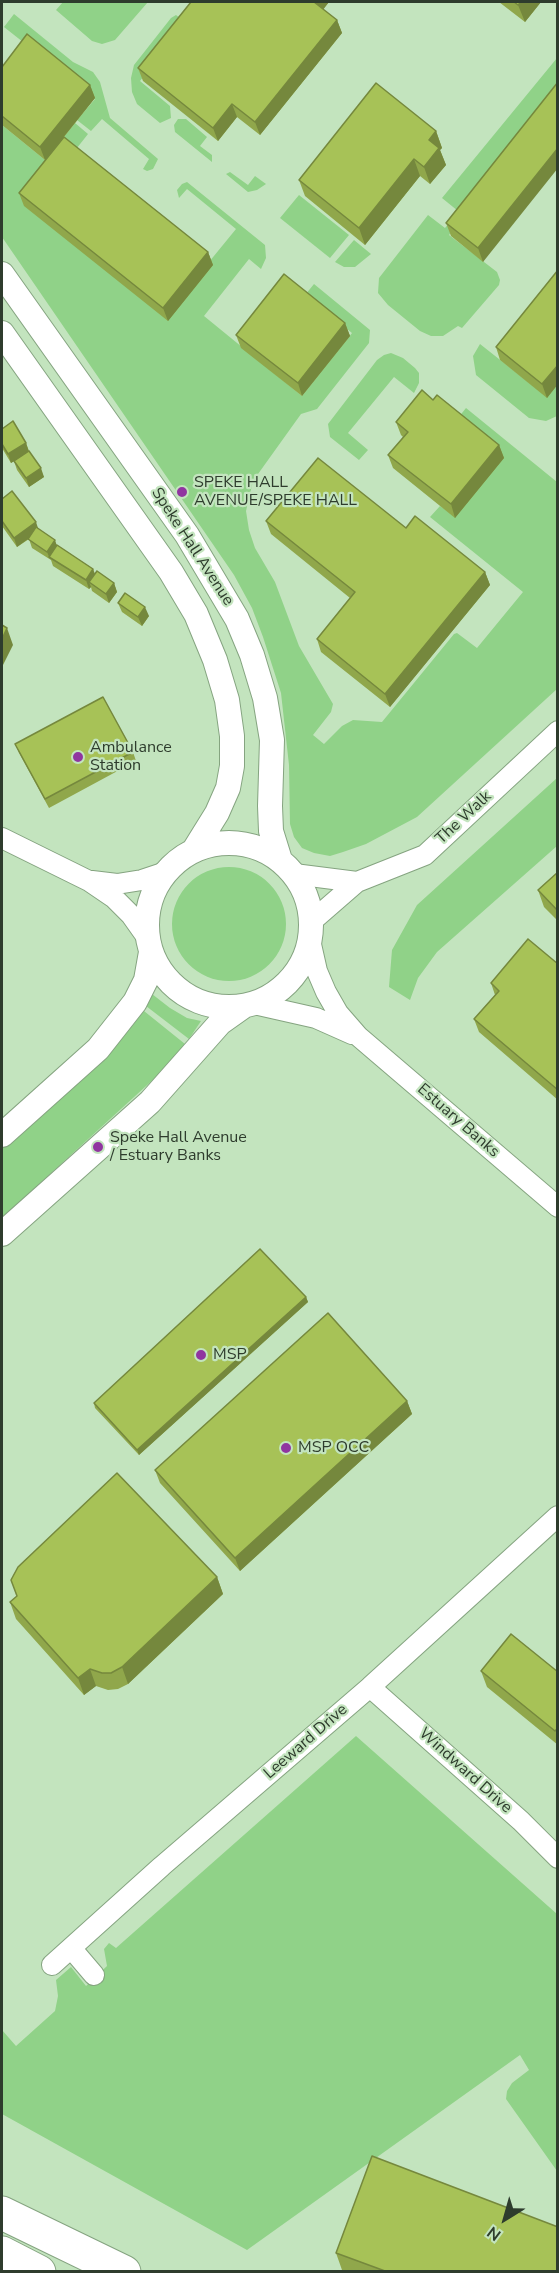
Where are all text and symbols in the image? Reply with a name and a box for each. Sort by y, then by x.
place label: SPEKE HALL AVENUE/SPEKE HALL [194,473,357,511]
street label: Speke Hall Avenue [147,484,237,610]
marker: SPEKE HALL AVENUE/SPEKE HALL [175,485,189,499]
place label: Ambulance Station [90,738,172,776]
marker: Ambulance Station [71,750,85,764]
street label: The Walk [432,787,496,849]
street label: Estuary Banks [413,1080,503,1162]
place label: Speke Hall Avenue / Estuary Banks [110,1128,247,1166]
marker: Speke Hall Avenue / Estuary Banks [91,1140,105,1154]
place label: MSP [213,1345,247,1365]
marker: MSP [194,1348,208,1362]
place label: MSP OCC [298,1438,369,1458]
marker: MSP OCC [279,1441,293,1455]
street label: Leeward Drive [260,1701,352,1783]
street label: Windward Drive [415,1724,515,1818]
north arrow [475,2189,535,2249]
text: N [483,2221,506,2246]

